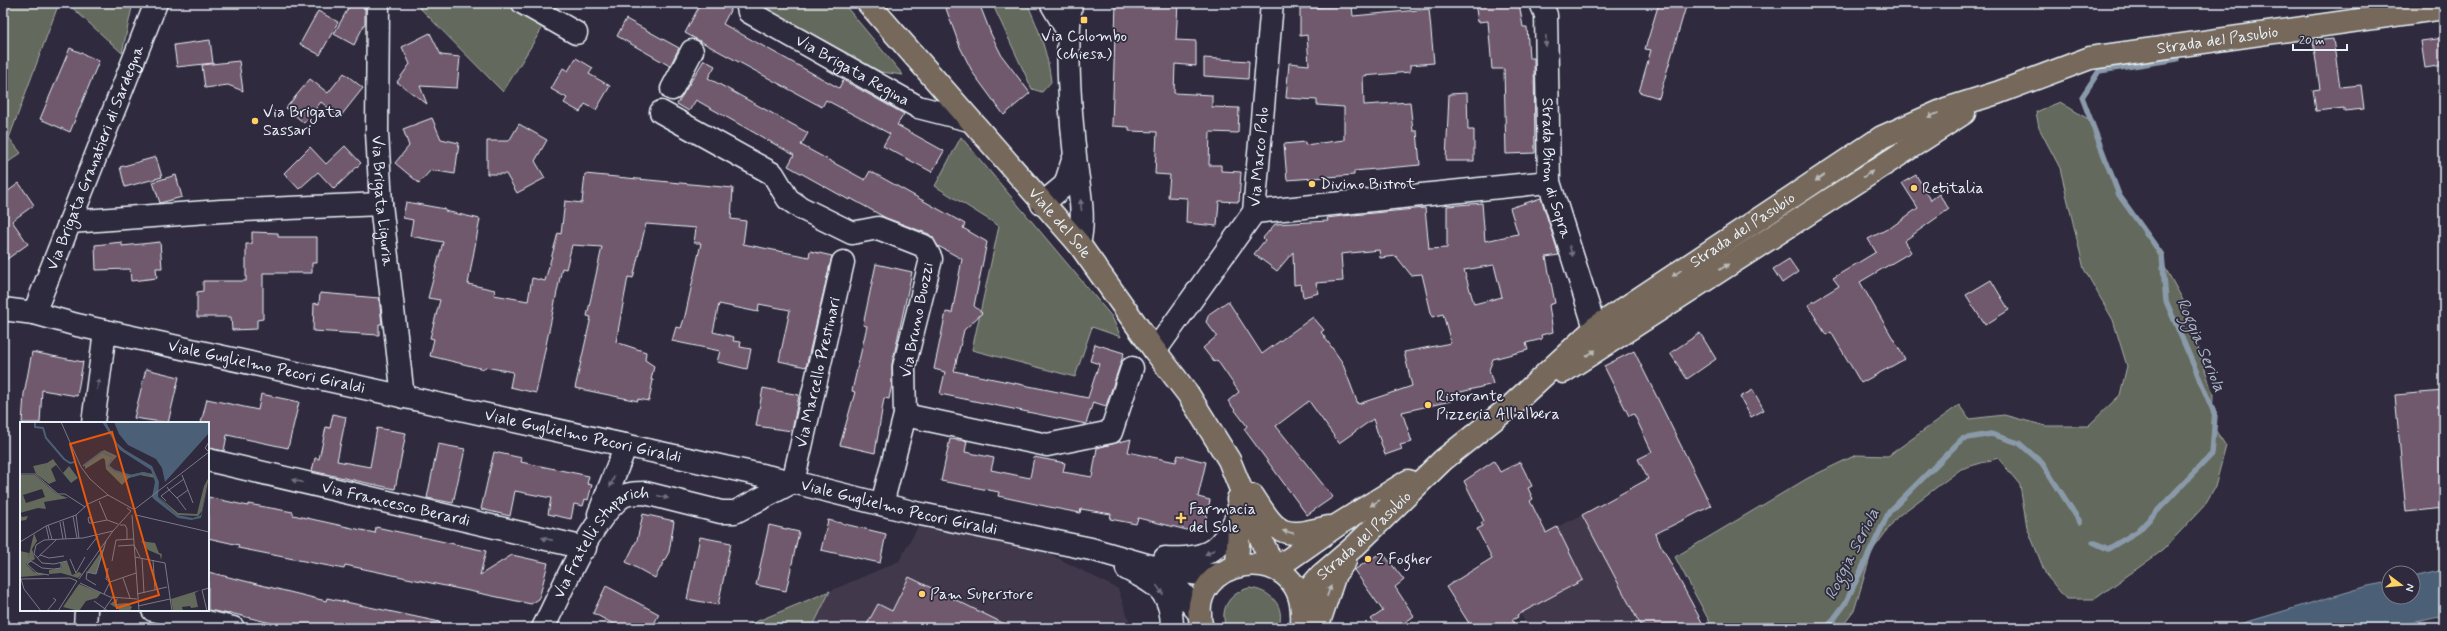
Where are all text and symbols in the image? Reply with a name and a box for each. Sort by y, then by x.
marker: Via Colombo (chiesa) [1079,15,1089,25]
street label: Strada del Pasubio [2155,21,2280,59]
place label: Via Colombo (chiesa) [1041,26,1127,65]
scale bar [2293,26,2347,52]
street label: Via Brigata Regina [792,30,914,111]
text: 20 m [2299,33,2325,49]
one-way arrow [1543,35,1549,48]
street label: Via Brigata Granatieri di Sardegna [41,42,149,273]
street label: Strada Biron di Sopra [1537,97,1577,241]
place label: Via Brigata Sassari [263,102,342,141]
street label: Via Marco Polo [1244,106,1274,208]
one-way arrow [1928,112,1939,118]
marker: Via Brigata Sassari [250,116,260,126]
street label: Via Brigata Liguria [367,135,399,268]
one-way arrow [1863,170,1873,178]
place label: Divino Bistrot [1320,174,1416,195]
one-way arrow [1815,174,1825,182]
place label: Retitalia [1922,178,1984,199]
marker: Divino Bistrot [1307,179,1317,189]
street label: Viale del Sole [1024,183,1097,263]
marker: Retitalia [1909,183,1919,193]
street label: Strada del Pasubio [1686,187,1799,273]
one-way arrow [1078,199,1084,211]
one-way arrow [1568,246,1574,258]
street label: Via Bruno Buozzi [896,260,939,379]
one-way arrow [1718,264,1730,271]
one-way arrow [1671,270,1683,277]
street label: Via Marcello Prestinari [791,295,845,450]
water label: Roggia Seriola [2170,295,2231,396]
street label: Viale Guglielmo Pecori Giraldi [166,335,367,398]
one-way arrow [1585,350,1597,357]
one-way arrow [95,378,101,390]
place label: Ristorante Pizzeria All'albera [1436,386,1560,425]
marker: Ristorante Pizzeria All'albera [1423,400,1433,410]
street label: Viale Guglielmo Pecori Giraldi [483,404,684,468]
inset map [20,422,209,611]
street label: Viale Guglielmo Pecori Giraldi [799,474,999,540]
street label: Via Francesco Berardi [320,476,472,531]
one-way arrow [608,476,614,488]
one-way arrow [291,478,303,484]
street label: Via Fratelli Stuparich [548,482,649,602]
street label: Strada del Pasubio [1312,486,1416,585]
one-way arrow [657,495,669,501]
place label: Farmacia del Sole [1189,499,1256,538]
one-way arrow [1369,499,1381,506]
water label: Roggia Seriola [1820,504,1886,604]
marker: Farmacia del Sole [1176,513,1186,523]
one-way arrow [1281,528,1294,534]
one-way arrow [540,535,553,541]
one-way arrow [1204,549,1216,556]
place label: 2 Fogher [1376,549,1432,571]
marker: 2 Fogher [1363,554,1373,564]
north arrow [2381,565,2421,605]
text: N [2402,582,2417,593]
place label: Pam Superstore [930,584,1033,605]
one-way arrow [1156,584,1164,595]
one-way arrow [1326,584,1332,596]
marker: Pam Superstore [917,589,927,599]

